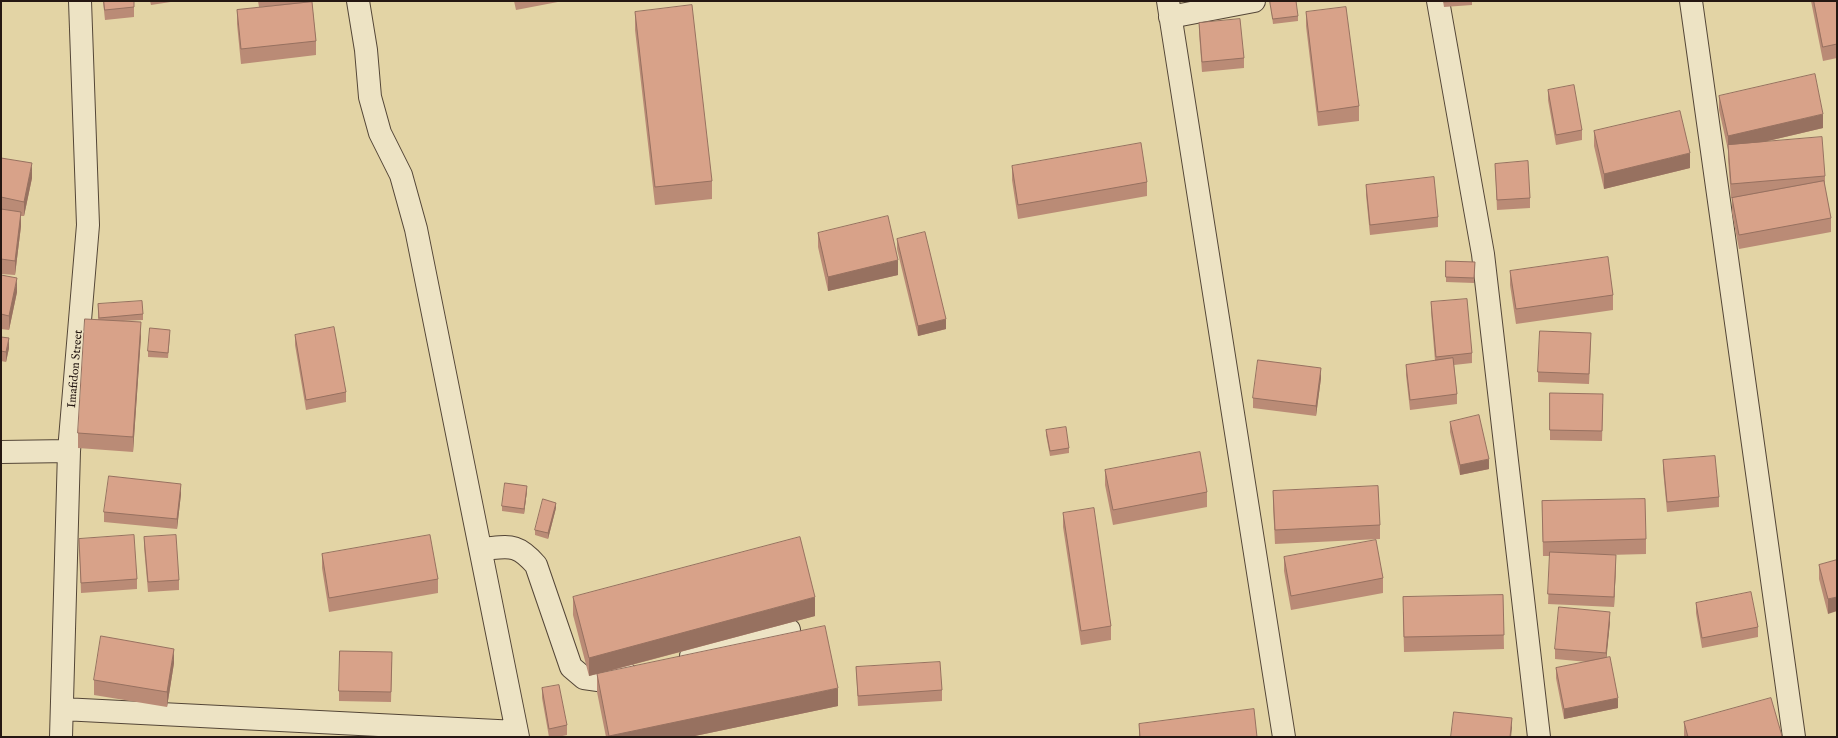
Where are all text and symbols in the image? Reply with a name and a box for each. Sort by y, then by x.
street label: Imafidon Street [65,329,87,409]

